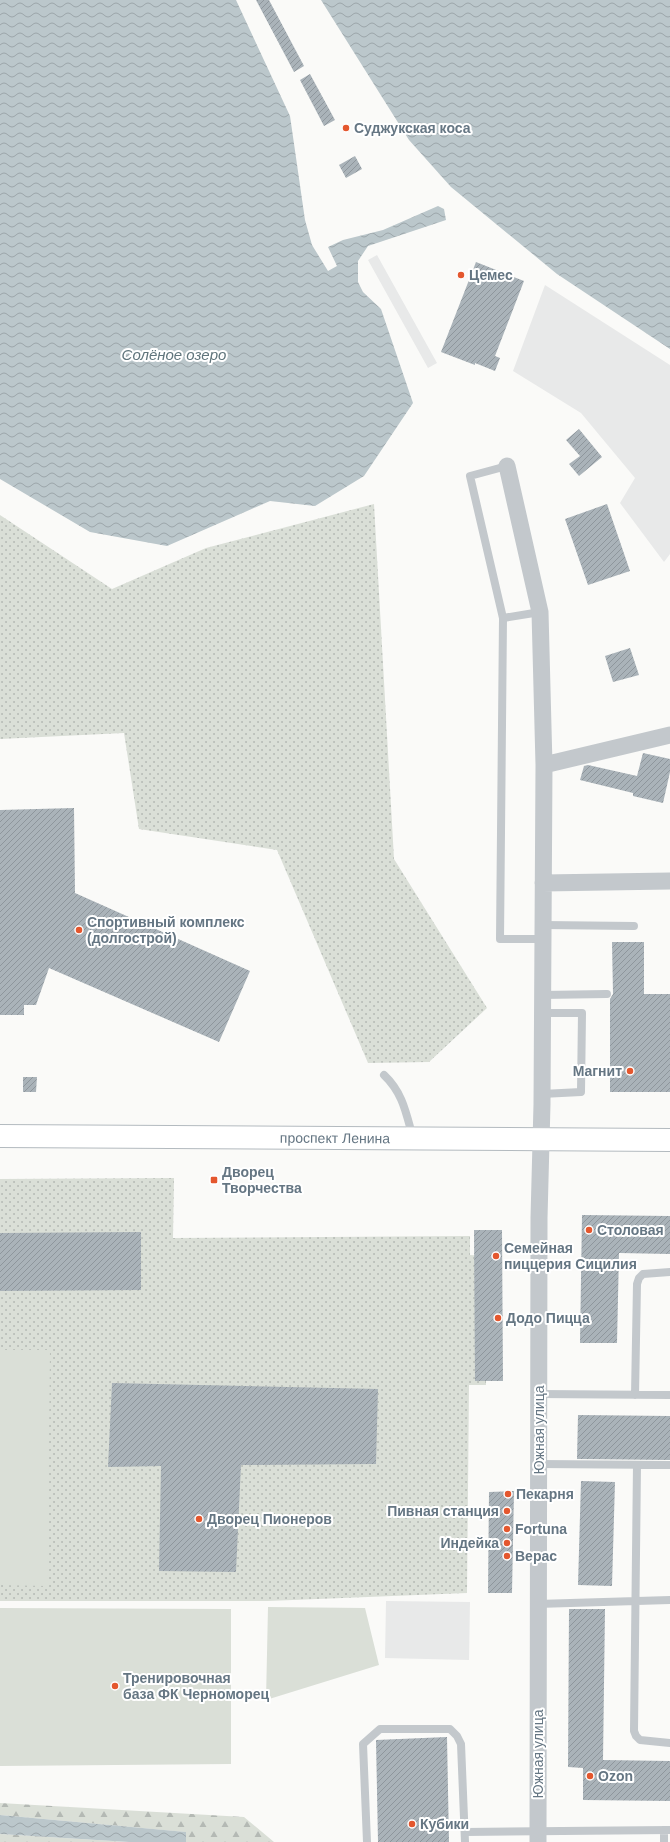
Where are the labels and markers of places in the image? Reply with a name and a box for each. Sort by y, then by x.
place label: Суджукская коса [354,120,471,136]
marker: Суджукская коса [341,123,351,133]
place label: Цемес [469,267,513,283]
marker: Цемес [456,270,466,280]
place label: Спортивный комплекс (долгострой) [87,914,245,946]
marker: Спортивный комплекс (долгострой) [74,925,84,935]
place label: Магнит [573,1063,622,1079]
marker: Магнит [625,1066,635,1076]
place label: Дворец Творчества [222,1164,302,1196]
marker: Дворец Творчества [209,1175,219,1185]
place label: Столовая [597,1222,664,1238]
marker: Столовая [584,1225,594,1235]
place label: Семейная пиццерия Сицилия [504,1240,637,1272]
marker: Семейная пиццерия Сицилия [491,1251,501,1261]
place label: Додо Пицца [506,1310,590,1326]
marker: Додо Пицца [493,1313,503,1323]
place label: Пекарня [516,1486,574,1502]
marker: Пекарня [503,1489,513,1499]
place label: Пивная станция [387,1503,499,1519]
marker: Пивная станция [502,1506,512,1516]
place label: Дворец Пионеров [207,1511,332,1527]
marker: Дворец Пионеров [194,1514,204,1524]
place label: Fortuna [515,1521,567,1537]
marker: Fortuna [502,1524,512,1534]
place label: Индейка [440,1535,499,1551]
marker: Индейка [502,1538,512,1548]
place label: Верас [515,1548,557,1564]
marker: Верас [502,1551,512,1561]
place label: Тренировочная база ФК Черноморец [123,1670,269,1702]
marker: Тренировочная база ФК Черноморец [110,1681,120,1691]
place label: Ozon [598,1768,633,1784]
marker: Ozon [585,1771,595,1781]
place label: Кубики [420,1816,469,1832]
marker: Кубики [407,1819,417,1829]

